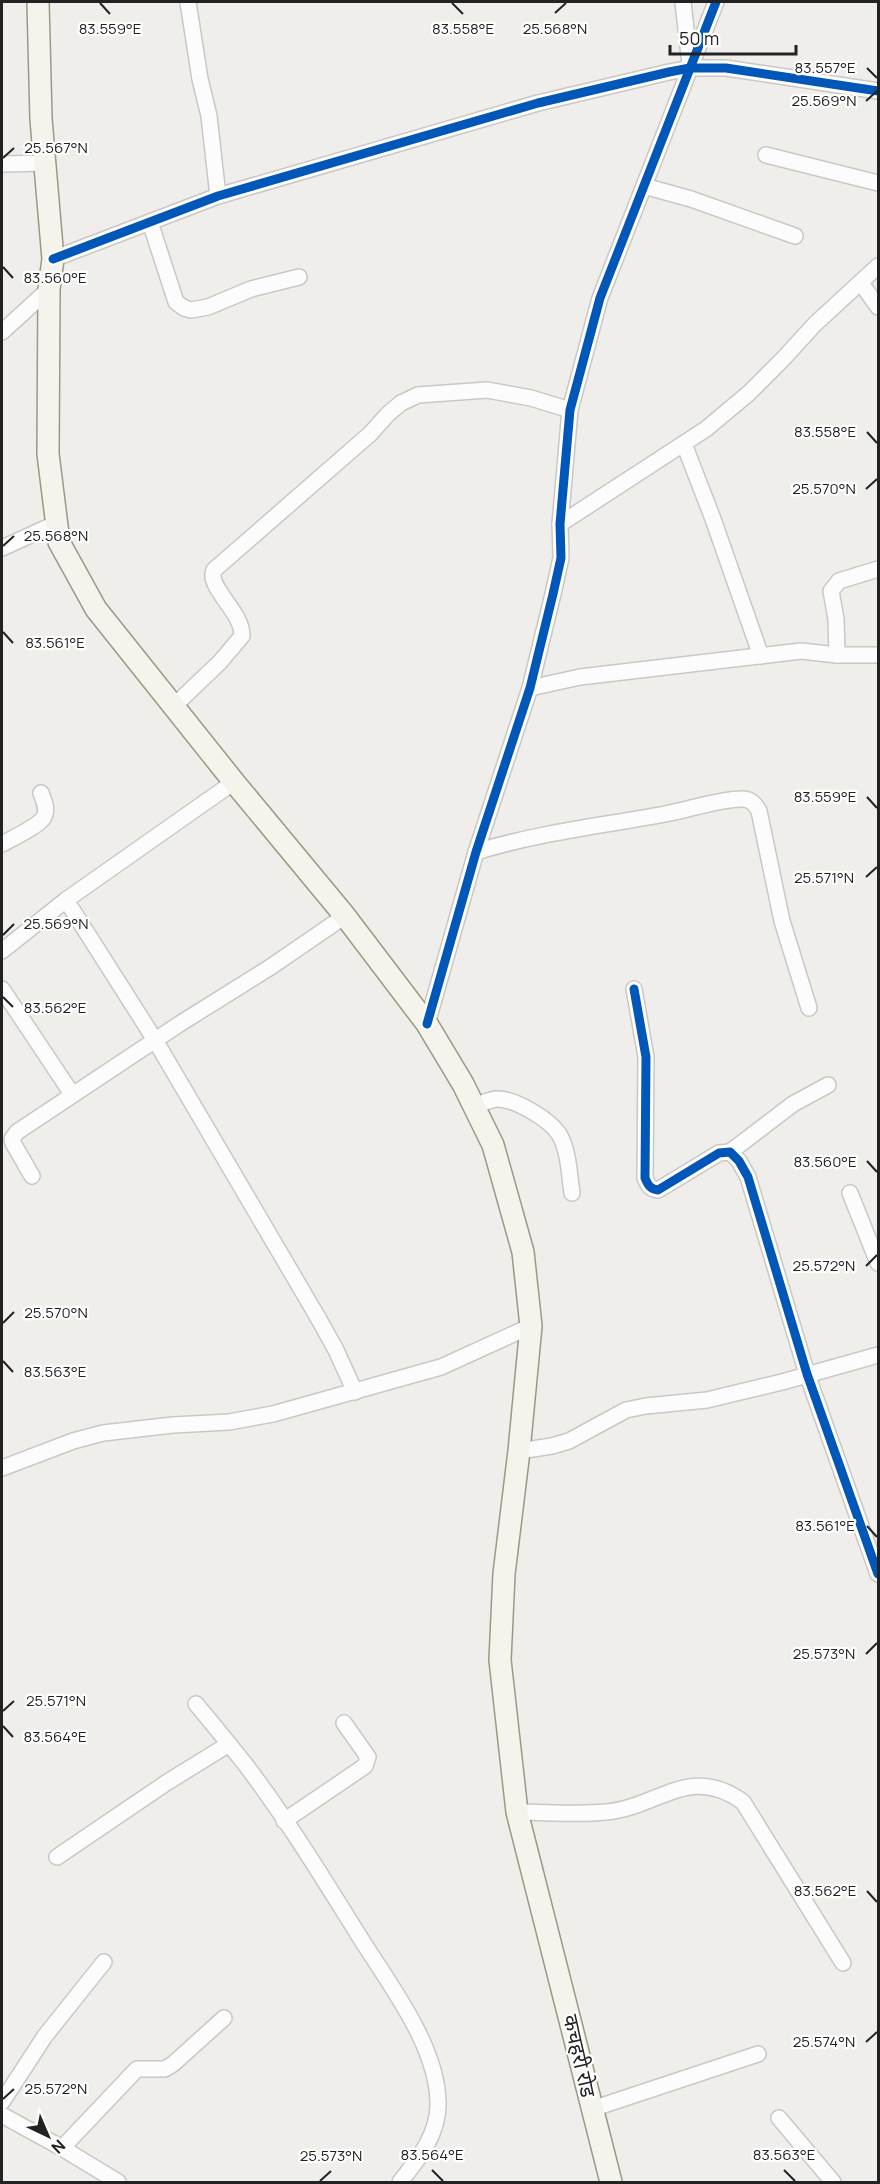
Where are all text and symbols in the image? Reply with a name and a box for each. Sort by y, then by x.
text: 83.559°E [79,18,141,39]
text: 83.558°E [432,18,494,39]
text: 25.568°N [523,18,587,39]
scale bar [670,18,796,56]
text: 50 m [679,26,719,50]
text: 83.557°E [795,57,855,78]
text: 25.569°N [791,90,857,111]
text: 25.567°N [24,137,88,158]
text: 83.560°E [23,267,87,288]
text: 83.558°E [794,421,856,442]
text: 25.570°N [792,478,856,499]
text: 25.568°N [24,525,88,546]
text: 83.561°E [25,632,85,653]
text: 83.559°E [794,786,856,807]
text: 25.571°N [794,867,854,888]
text: 25.569°N [23,913,89,934]
text: 83.562°E [24,997,86,1018]
text: 83.560°E [793,1151,857,1172]
text: 25.572°N [793,1255,855,1276]
text: 25.570°N [24,1302,88,1323]
text: 83.563°E [24,1361,86,1382]
text: 83.561°E [795,1515,855,1536]
text: 25.573°N [793,1643,855,1664]
text: 25.571°N [26,1690,86,1711]
text: 83.564°E [24,1726,86,1747]
text: 83.562°E [794,1880,856,1901]
street label: कचहरी रोड [557,2012,603,2101]
text: 25.574°N [793,2031,855,2052]
text: 25.572°N [25,2078,87,2099]
north arrow [18,2106,78,2166]
text: N [47,2135,70,2159]
text: 83.564°E [401,2144,463,2165]
text: 83.563°E [753,2144,815,2165]
text: 25.573°N [300,2145,362,2166]

